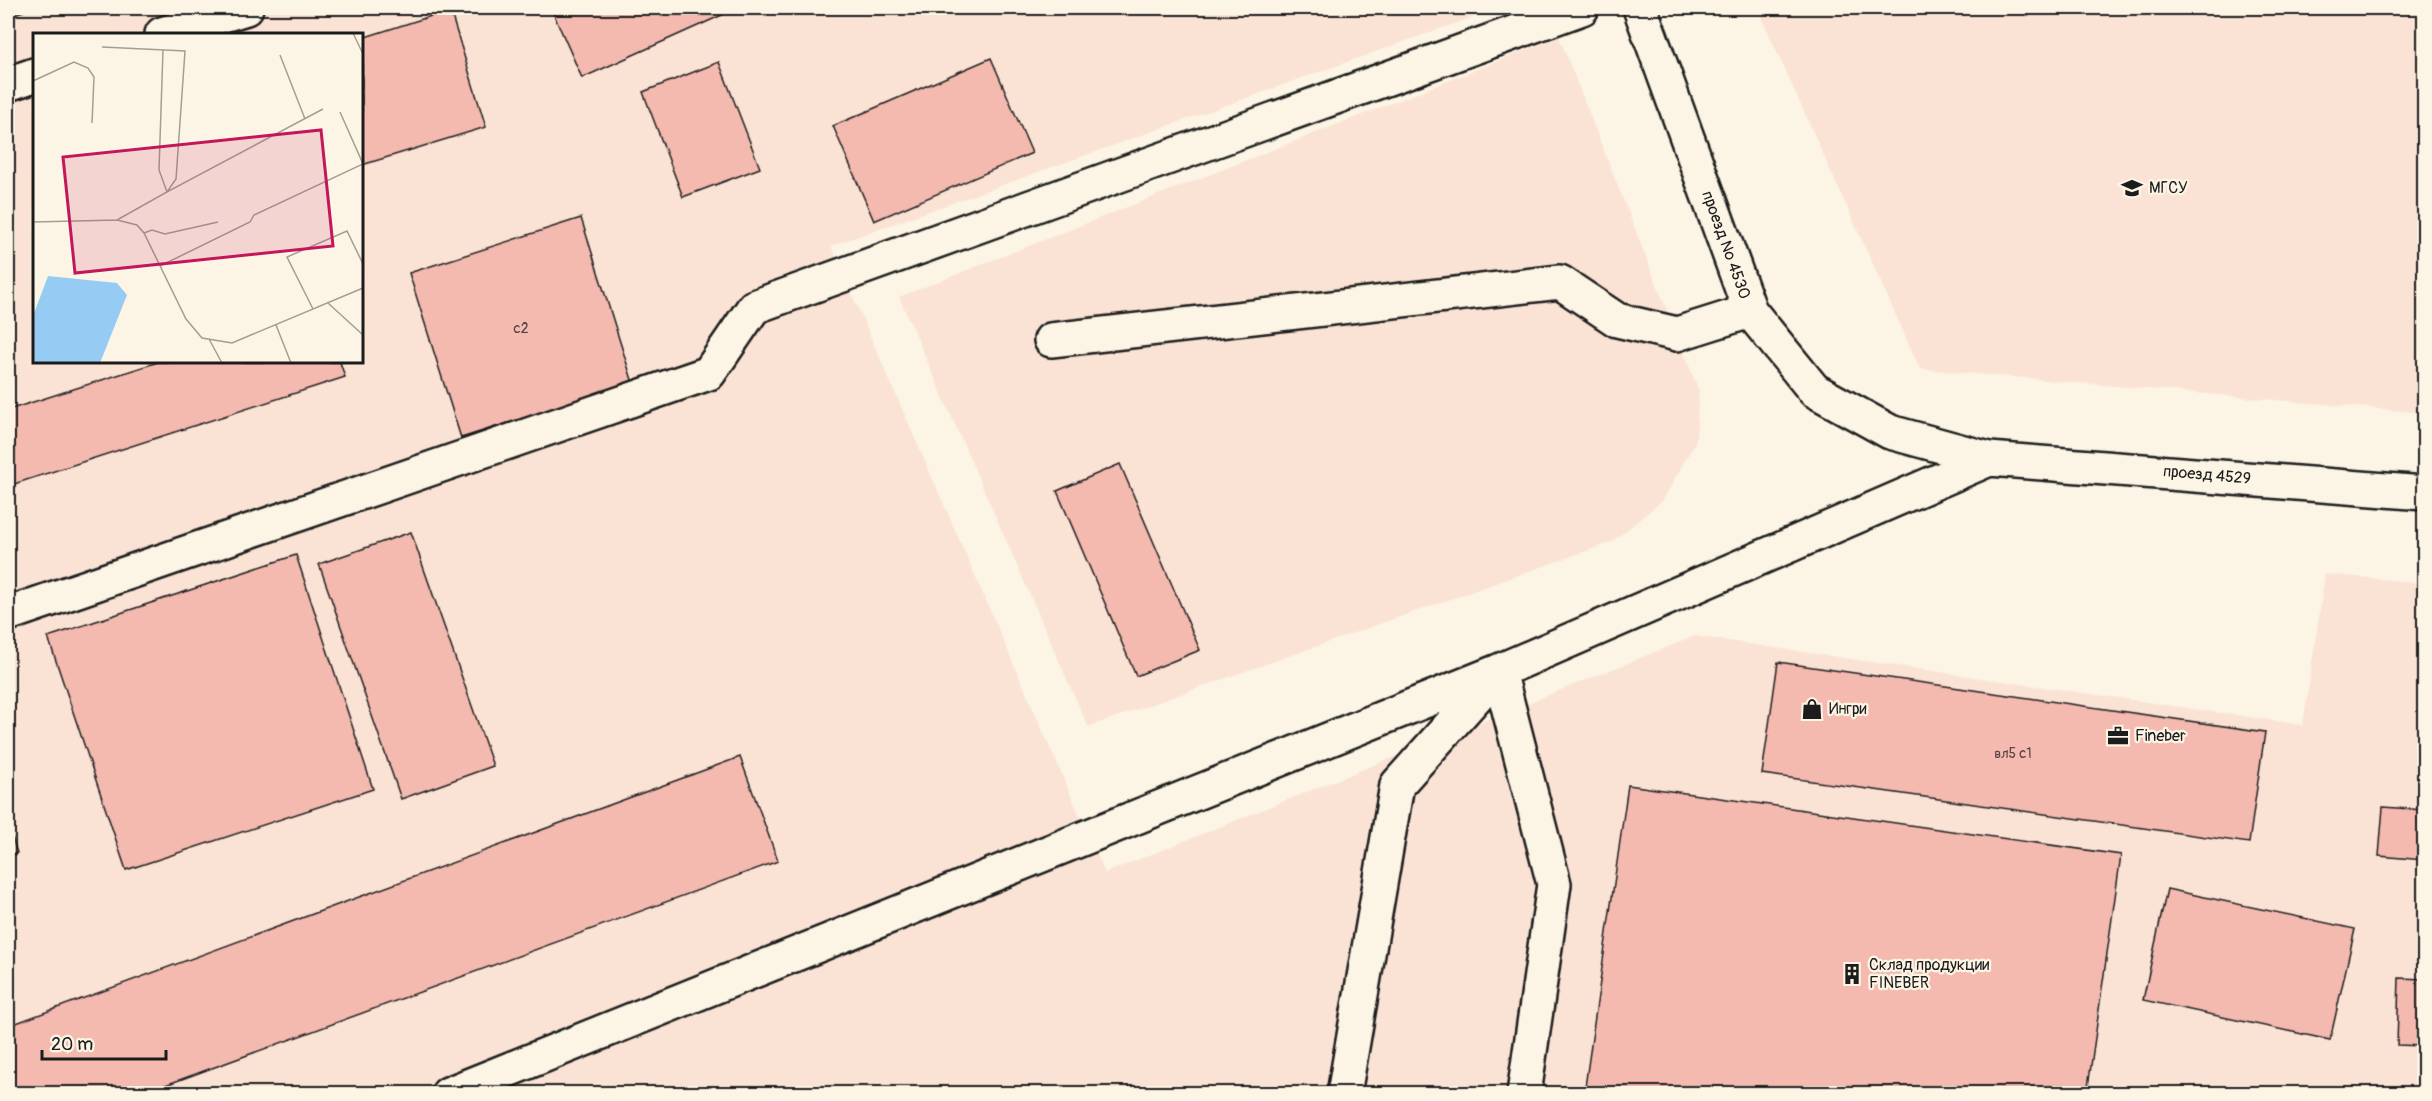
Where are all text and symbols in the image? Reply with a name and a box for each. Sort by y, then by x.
inset map [33,33,363,363]
school or university icon: МГСУ [2120,176,2144,200]
place label: МГСУ [2149,178,2188,198]
street label: проезд № 4530 [1697,188,1755,302]
house number: с2 [514,320,529,337]
street label: проезд 4529 [2162,461,2252,489]
shop icon: Ингри [1800,697,1824,721]
place label: Ингри [1829,699,1867,719]
office icon: Fineber [2106,724,2130,748]
place label: Fineber [2135,726,2186,746]
house number: вл5 с1 [1994,745,2032,762]
place label: Склад продукции FINEBER [1869,955,1989,993]
building icon: Склад продукции FINEBER [1840,962,1864,986]
scale bar [42,1023,166,1061]
text: 20 m [51,1033,93,1056]

